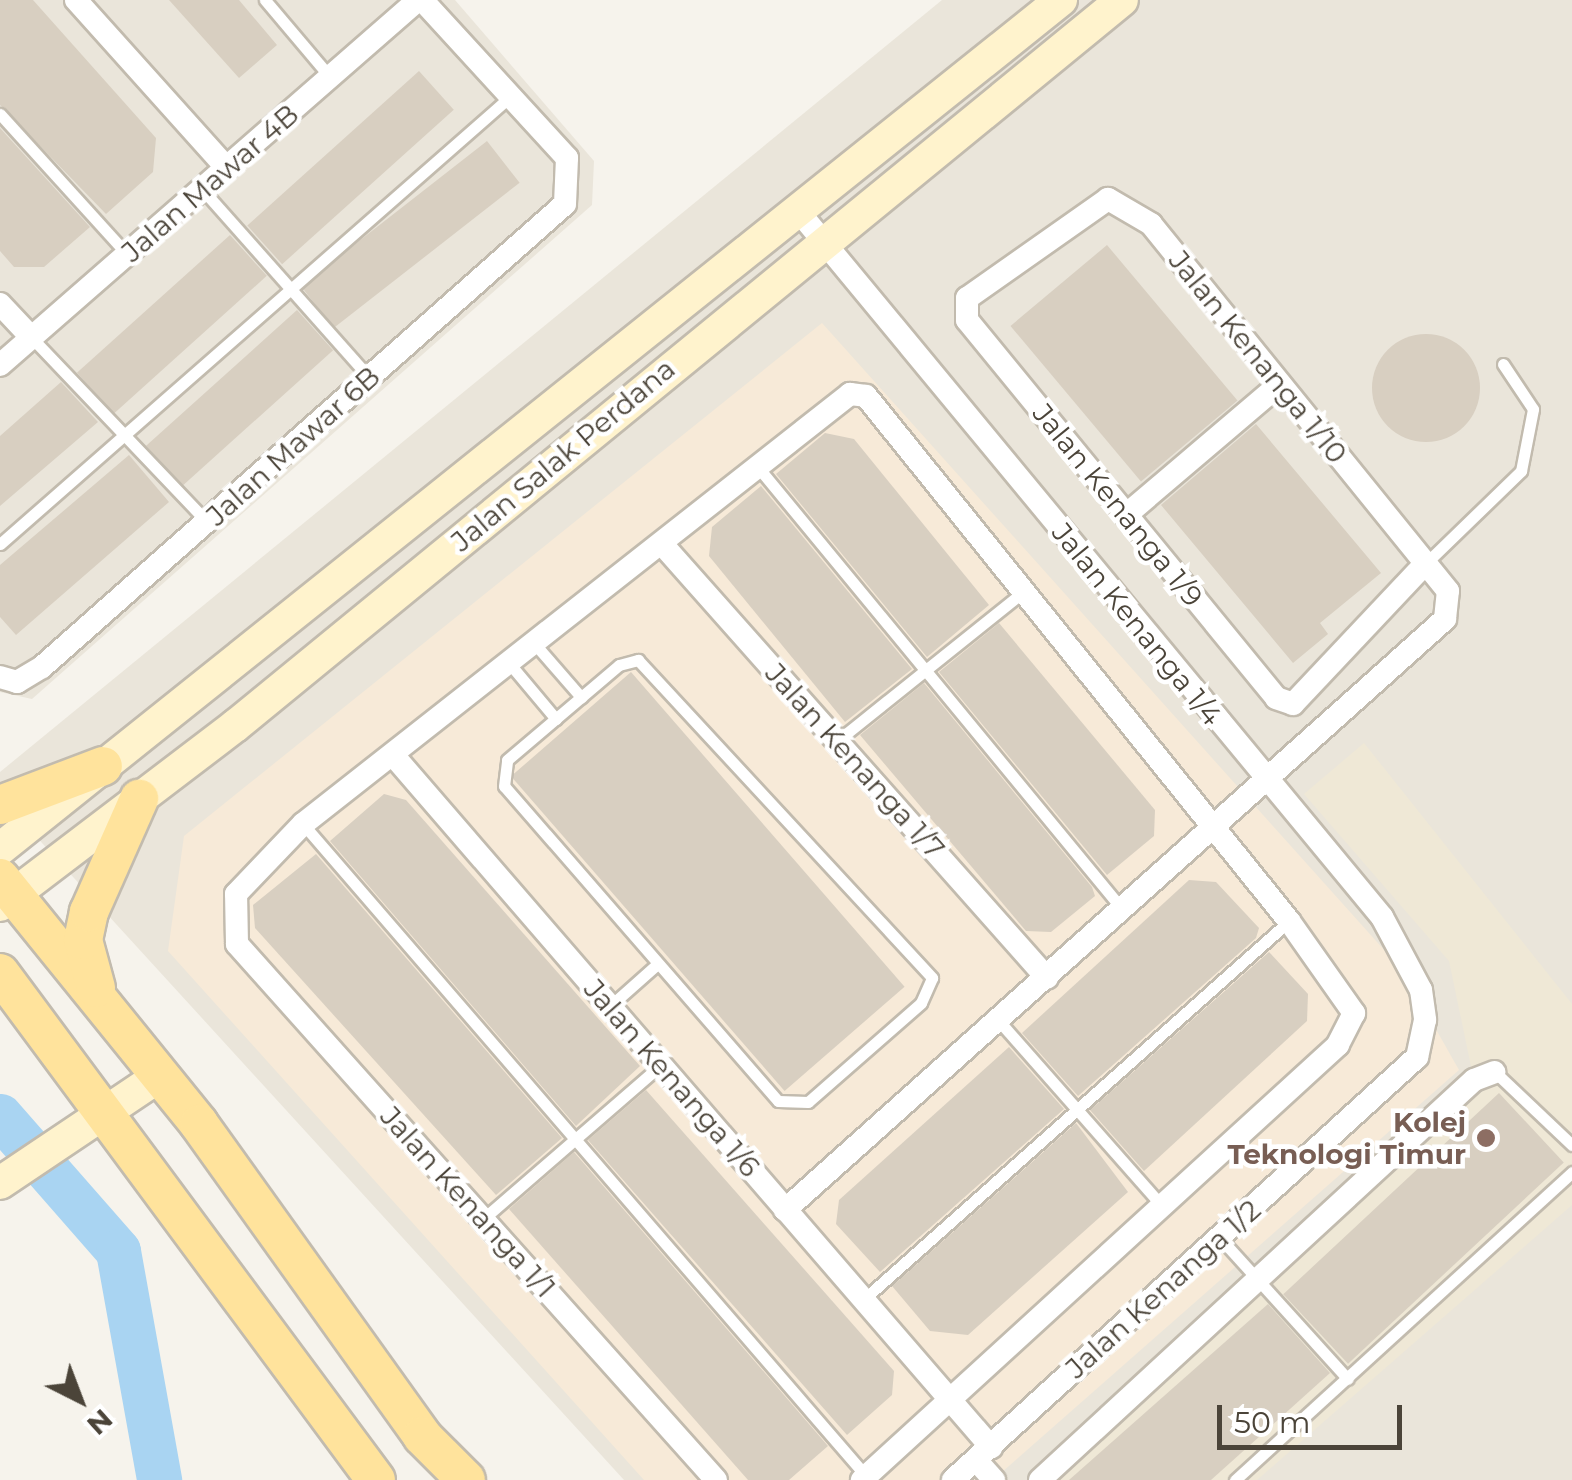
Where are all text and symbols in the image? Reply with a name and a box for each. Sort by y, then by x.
street label: Jalan Mawar 4B [115,97,305,269]
street label: Jalan Kenanga 1/10 [1162,244,1354,470]
street label: Jalan Salak Perdana [444,352,682,558]
street label: Jalan Mawar 6B [200,360,386,532]
street label: Jalan Kenanga 1/9 [1026,397,1210,613]
street label: Jalan Kenanga 1/4 [1045,516,1229,732]
street label: Jalan Kenanga 1/7 [759,657,951,865]
street label: Jalan Kenanga 1/6 [577,972,767,1184]
street label: Jalan Kenanga 1/1 [374,1100,562,1304]
place label: Kolej Teknologi Timur [1227,1105,1466,1171]
marker: Kolej Teknologi Timur [1475,1127,1497,1149]
street label: Jalan Kenanga 1/2 [1059,1193,1267,1385]
north arrow [30,1350,130,1450]
scale bar [1222,1385,1407,1447]
text: N [80,1402,120,1442]
text: 50 m [1234,1404,1311,1441]

